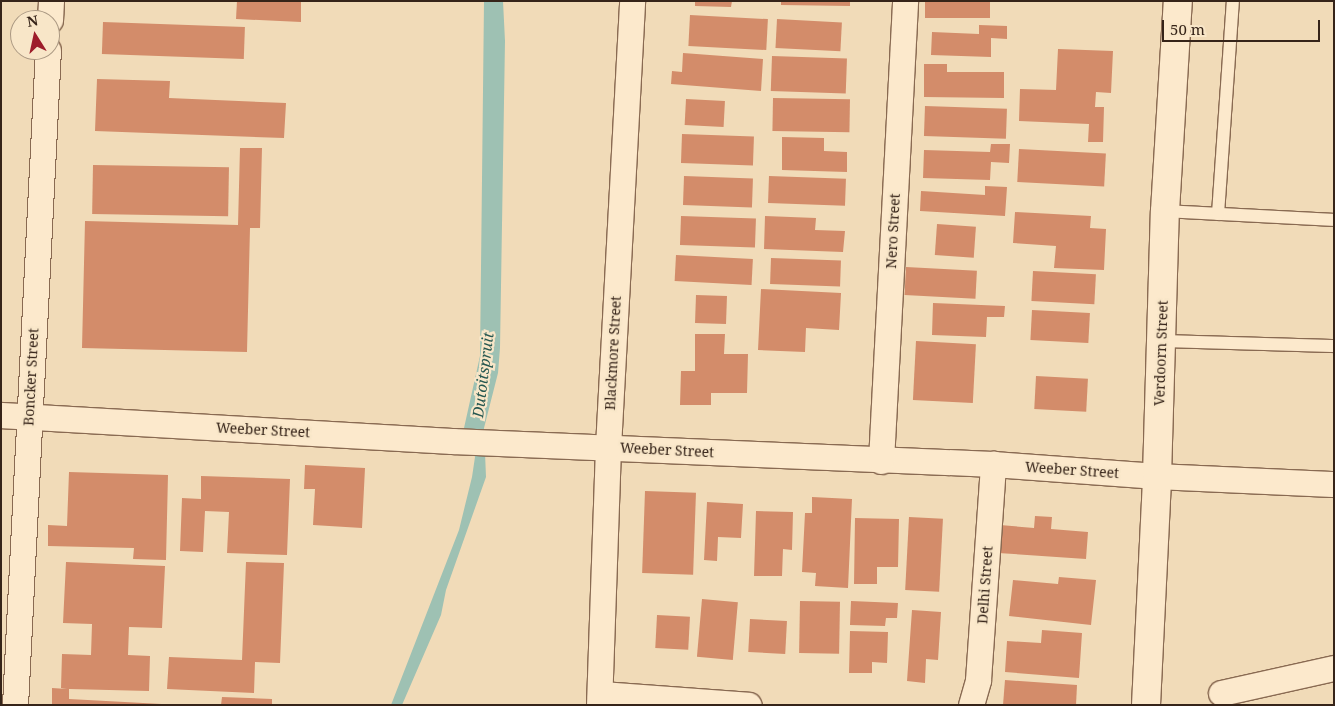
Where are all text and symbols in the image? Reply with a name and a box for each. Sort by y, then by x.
north arrow [10,10,60,60]
text: N [25,10,40,31]
scale bar [1165,10,1322,42]
text: 50 m [1170,19,1205,39]
street label: Nero Street [883,193,903,269]
street label: Blackmore Street [602,295,624,411]
street label: Verdoorn Street [1151,300,1171,406]
street label: Boncker Street [20,328,42,426]
water label: Dutoitspruit [469,331,497,419]
street label: Weeber Street [216,419,310,441]
street label: Weeber Street [620,439,714,461]
street label: Weeber Street [1024,458,1120,482]
street label: Delhi Street [974,545,996,625]

